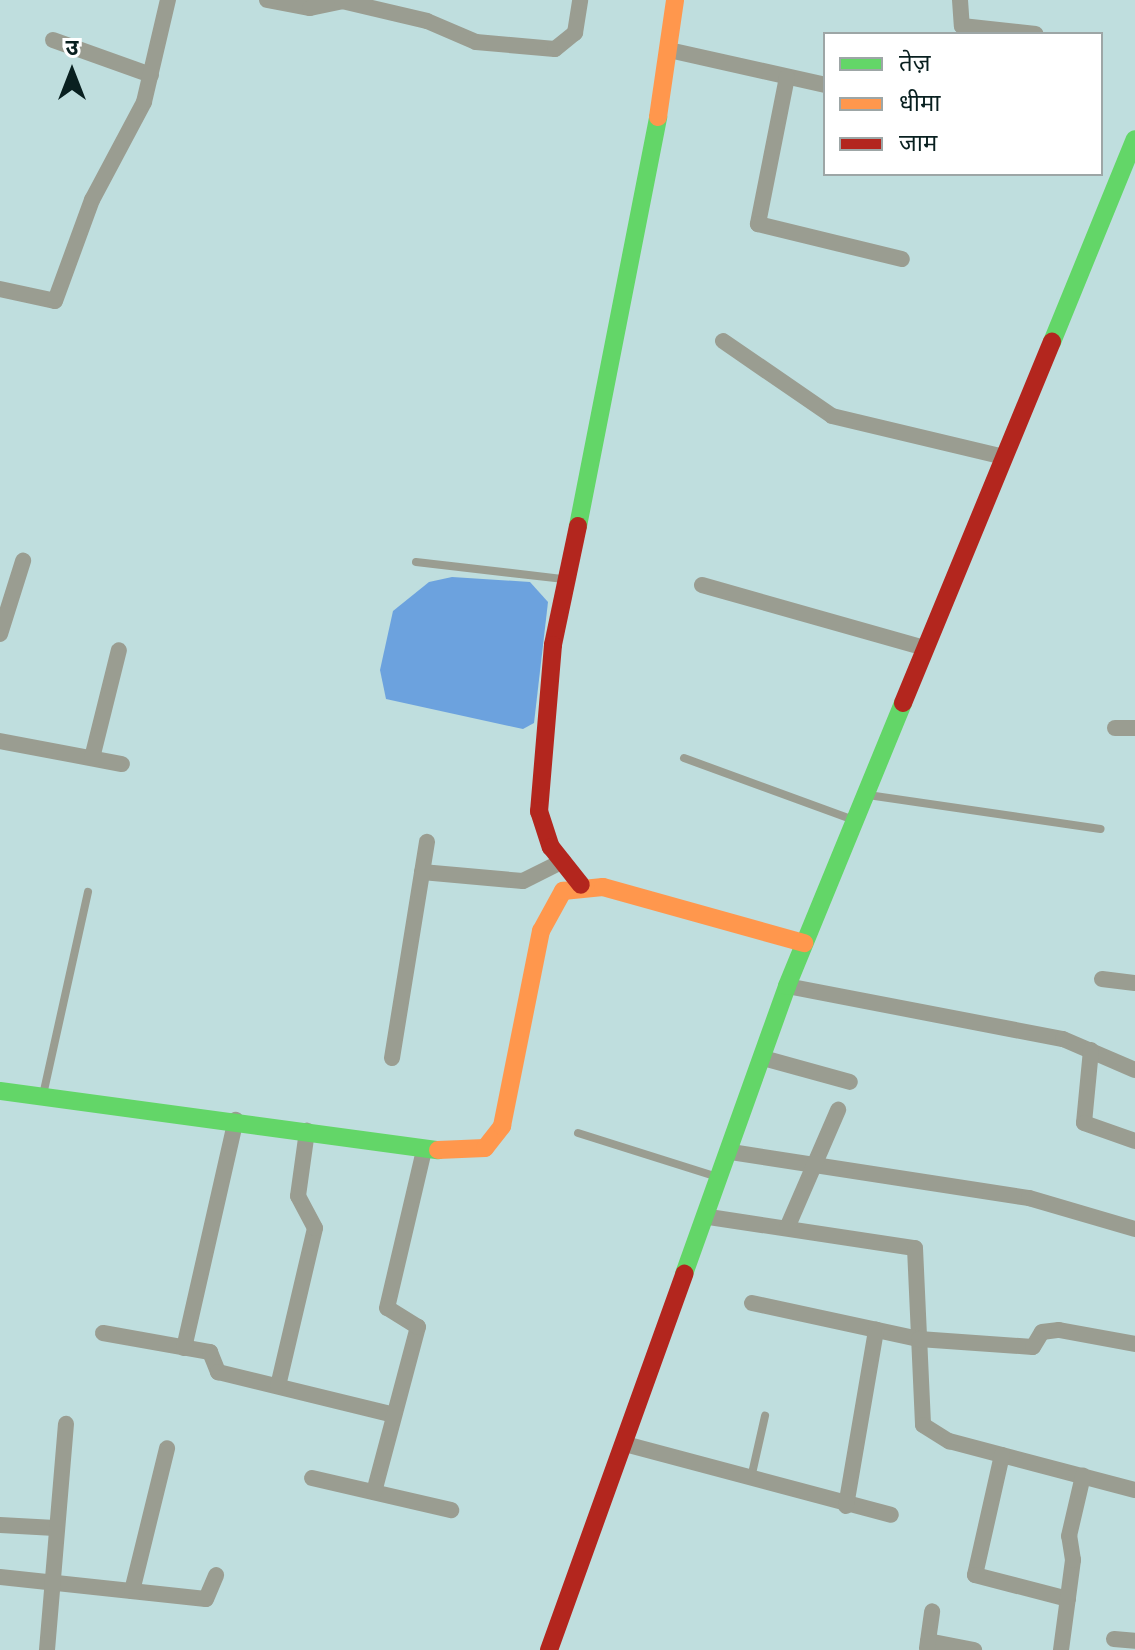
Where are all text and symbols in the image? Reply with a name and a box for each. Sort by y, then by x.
north arrow [32,32,112,112]
legend [823,32,1103,176]
text: उ [66,34,78,61]
text: तेज़ [899,48,931,77]
text: धीमा [899,88,941,117]
text: जाम [899,128,937,157]

